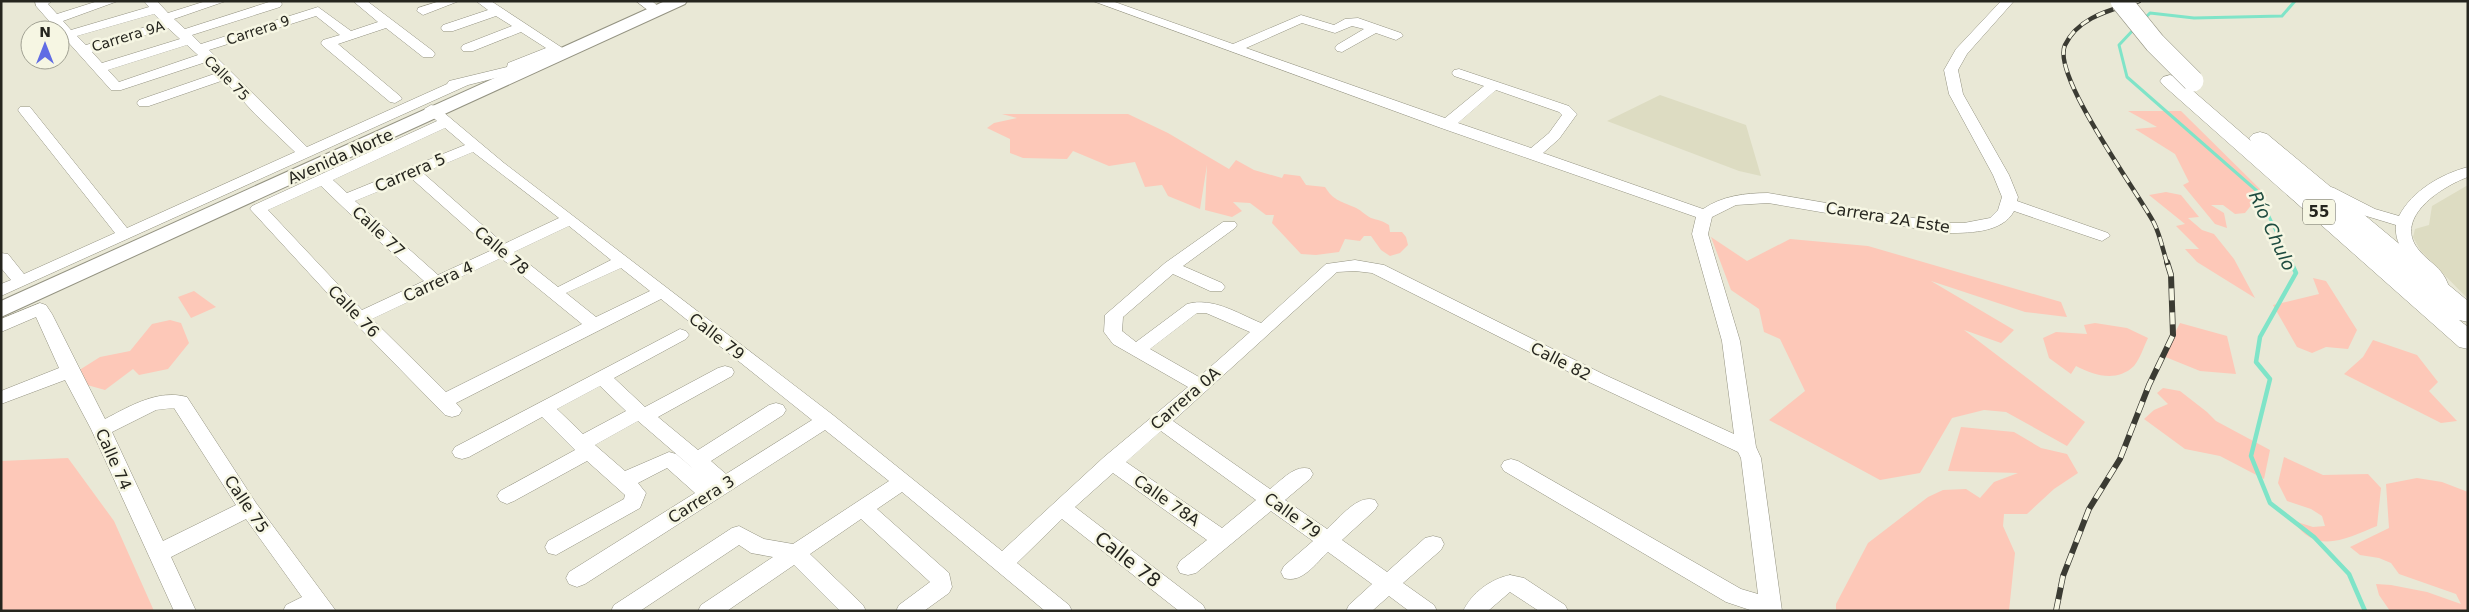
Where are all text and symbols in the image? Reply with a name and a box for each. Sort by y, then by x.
street label: Carrera 9 [224,12,292,48]
street label: Carrera 9A [90,17,167,55]
north arrow [20,20,70,70]
text: N [39,24,51,40]
street label: Calle 75 [201,52,253,104]
street label: Avenida Norte [285,125,396,188]
street label: Carrera 5 [372,149,448,196]
water label: Río Chulo [2245,188,2300,274]
street label: Carrera 2A Este [1824,198,1951,237]
road number: 55 [2303,200,2335,224]
street label: Calle 77 [348,202,409,261]
street label: Calle 78 [471,222,533,279]
street label: Carrera 4 [400,257,476,306]
street label: Calle 76 [324,281,383,341]
street label: Calle 79 [685,309,748,364]
street label: Calle 82 [1527,338,1594,385]
street label: Carrera 0A [1147,363,1224,434]
street label: Calle 74 [92,426,135,493]
street label: Carrera 3 [664,471,738,527]
street label: Calle 78A [1130,471,1203,530]
street label: Calle 75 [220,472,273,537]
street label: Calle 79 [1261,489,1325,542]
street label: Calle 78 [1091,527,1165,591]

